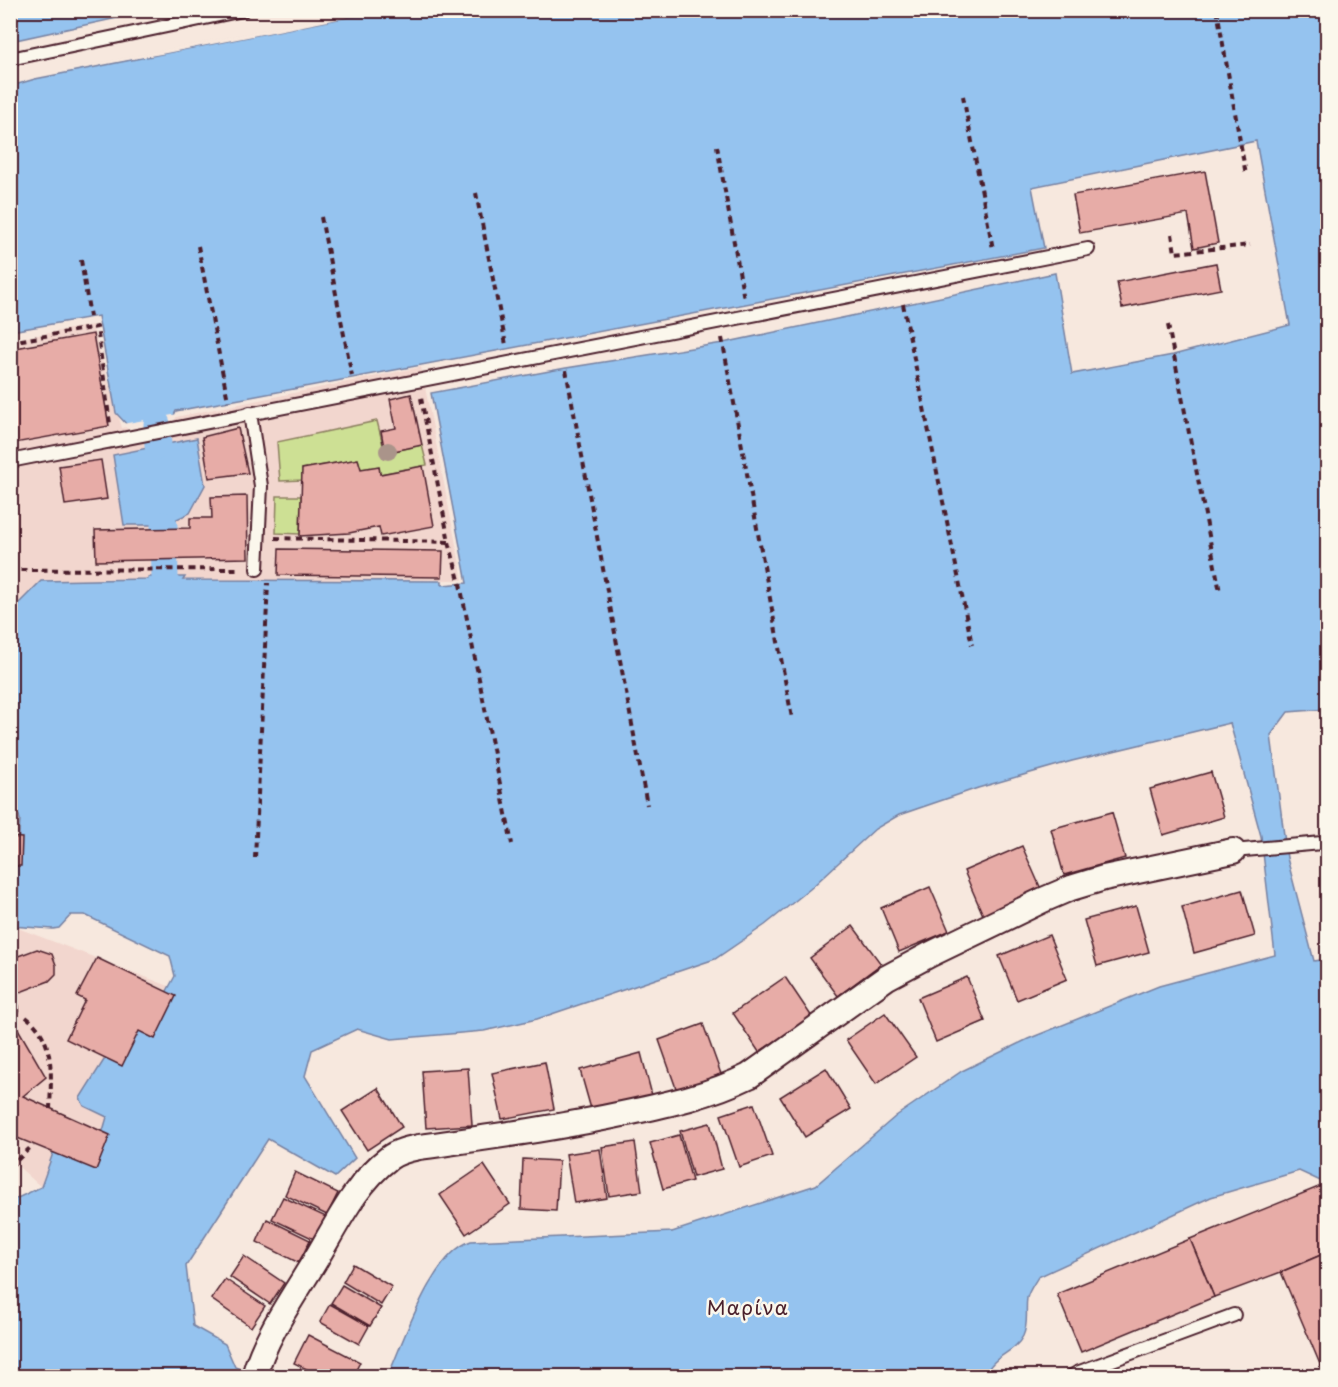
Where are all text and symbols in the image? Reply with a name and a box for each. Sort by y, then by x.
district label: Μαρίνα [707,1292,789,1322]

